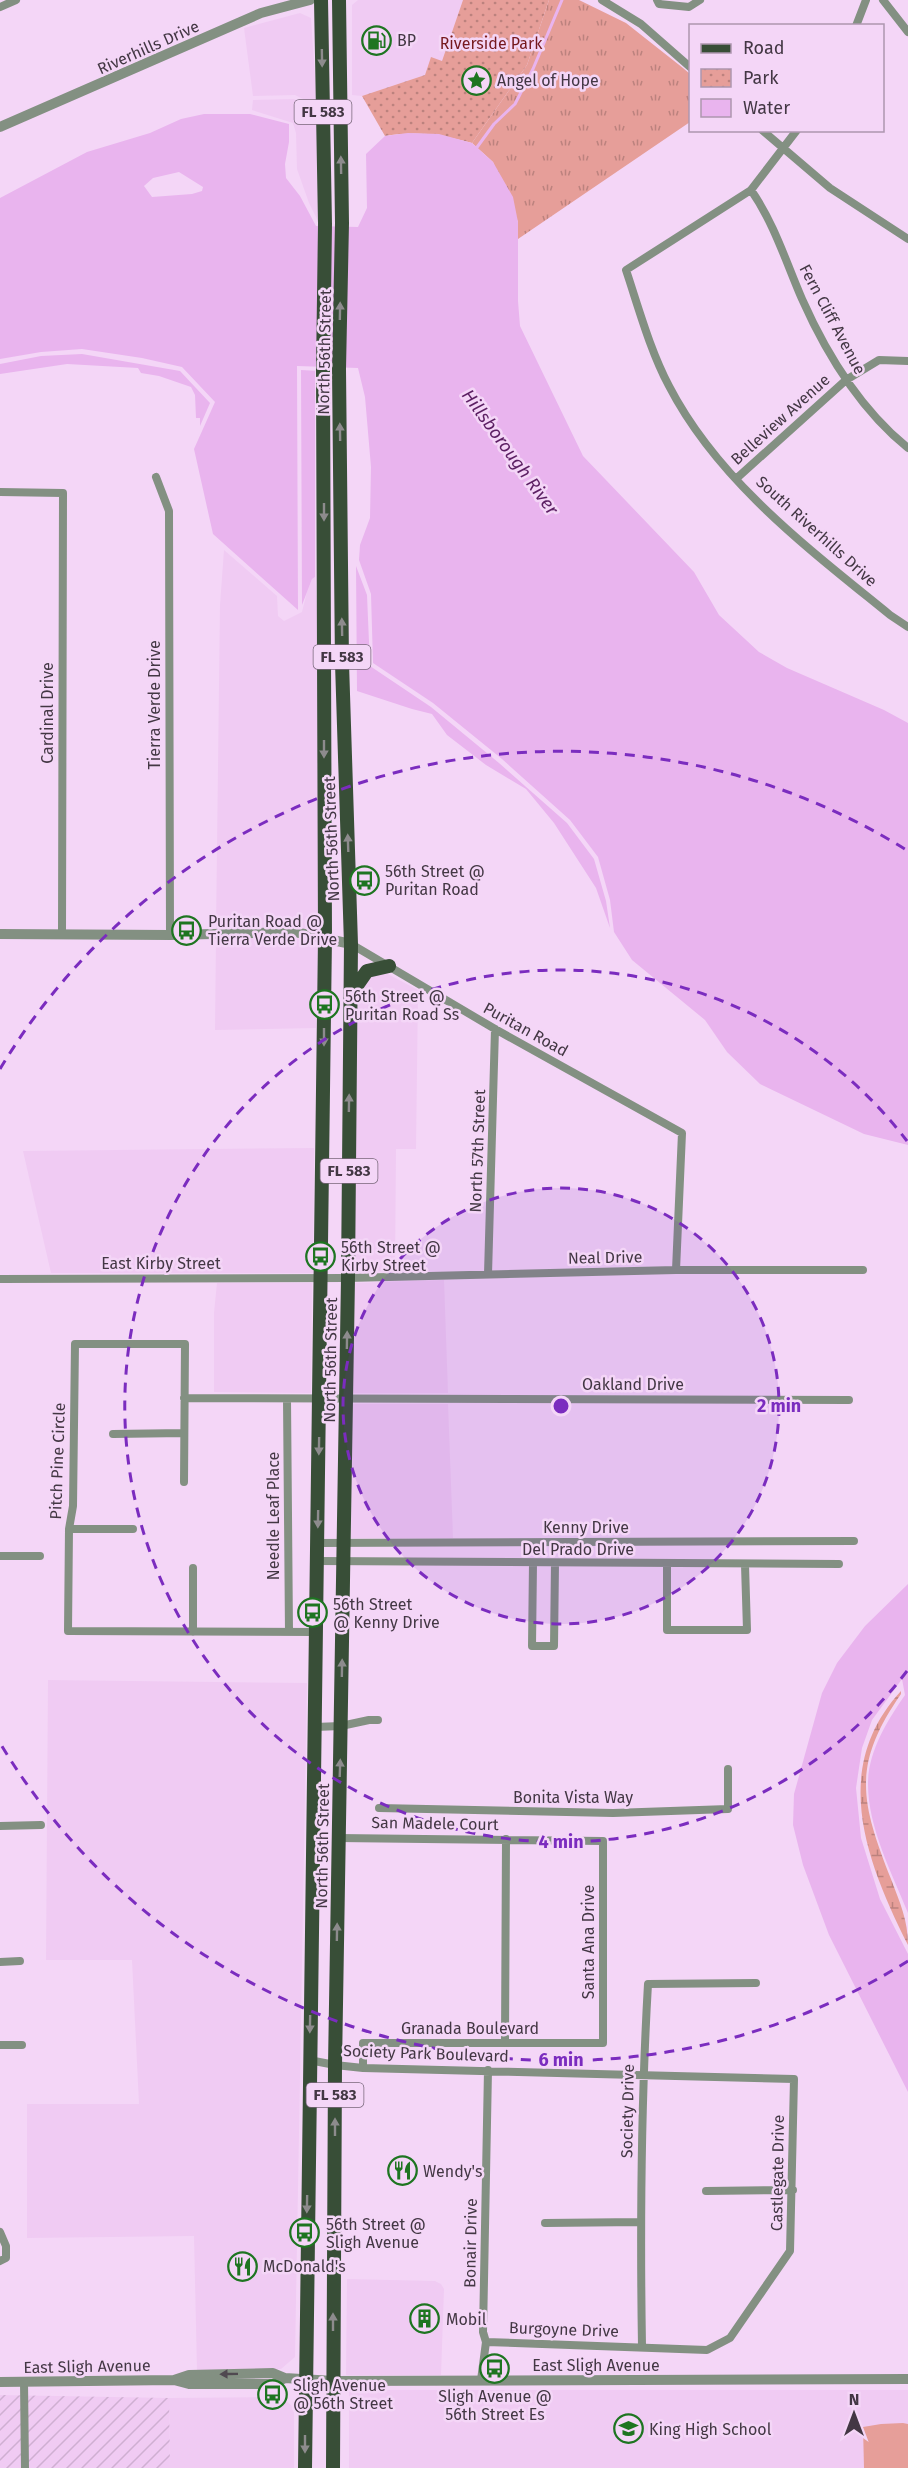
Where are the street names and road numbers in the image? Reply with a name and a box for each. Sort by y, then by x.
street label: Riverhills Drive [94,17,202,78]
road number: FL 583 [294,100,352,124]
street label: Fern Cliff Avenue [796,261,870,377]
street label: North 56th Street [314,289,335,415]
street label: Belleview Avenue [727,370,834,469]
street label: South Riverhills Drive [752,472,881,591]
street label: Tierra Verde Drive [145,640,164,770]
road number: FL 583 [314,645,370,669]
street label: Cardinal Drive [38,662,57,764]
street label: North 56th Street [320,776,343,902]
street label: Puritan Road [480,998,571,1060]
street label: North 57th Street [466,1089,489,1213]
road number: FL 583 [320,1159,378,1183]
street label: Neal Drive [568,1247,642,1268]
street label: East Kirby Street [101,1254,221,1273]
street label: North 56th Street [320,1297,341,1423]
street label: Oakland Drive [582,1375,684,1394]
street label: Pitch Pine Circle [46,1402,69,1520]
street label: Needle Leaf Place [264,1452,283,1580]
street label: Kenny Drive [543,1518,629,1537]
street label: Del Prado Drive [522,1540,634,1559]
street label: North 56th Street [312,1783,333,1909]
street label: Bonita Vista Way [513,1788,633,1807]
street label: San Madele Court [371,1813,499,1834]
street label: Santa Ana Drive [579,1885,598,1999]
street label: Granada Boulevard [401,2019,539,2038]
street label: Society Park Boulevard [343,2041,509,2066]
street label: Society Drive [617,2064,638,2158]
road number: FL 583 [306,2083,364,2107]
street label: Castlegate Drive [767,2115,788,2231]
street label: Bonair Drive [460,2198,481,2288]
street label: Burgoyne Drive [509,2318,619,2341]
street label: East Sligh Avenue [23,2356,151,2377]
street label: East Sligh Avenue [532,2356,660,2375]

